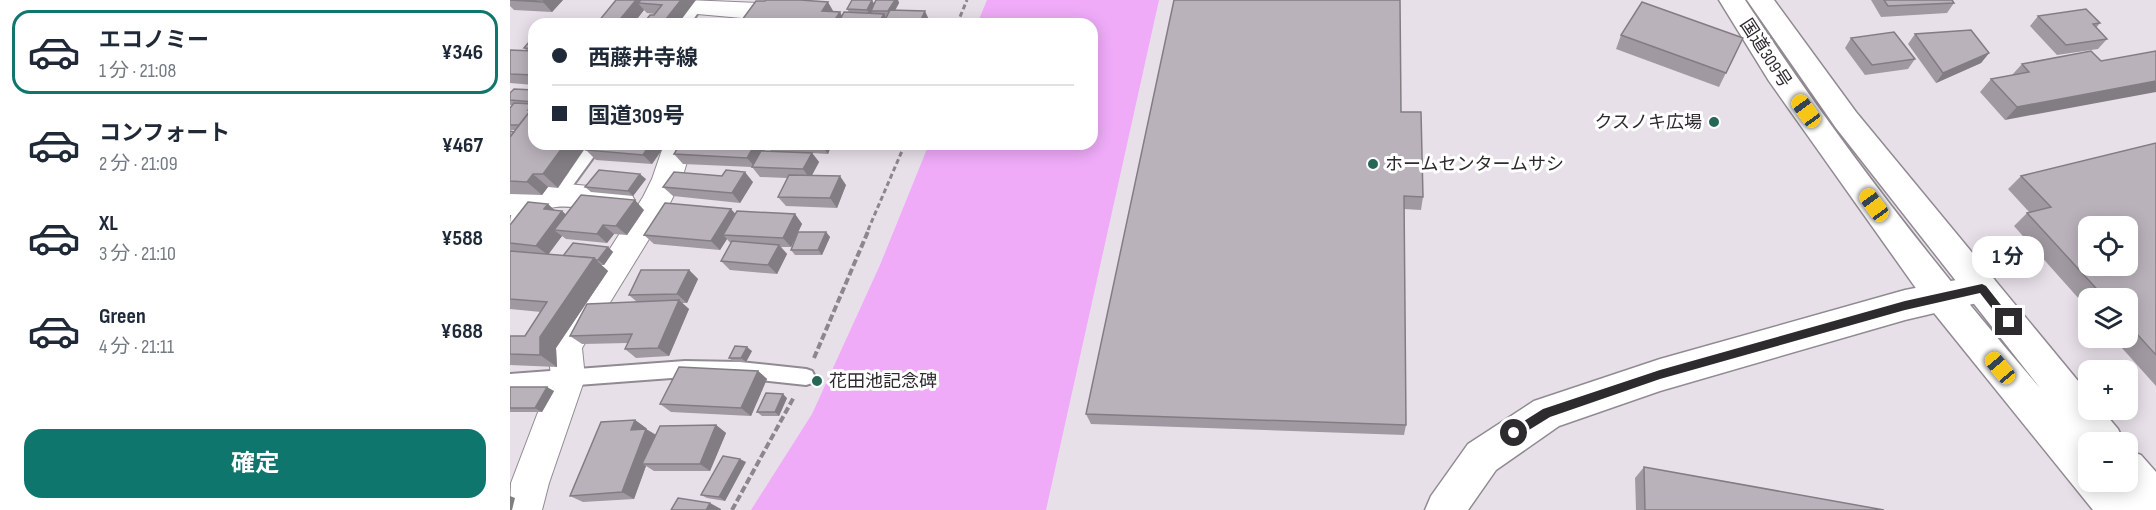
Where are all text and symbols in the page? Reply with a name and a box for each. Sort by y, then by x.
street label: 国道309号 [1736,15,1796,92]
icon: car [27,25,81,79]
text: エコノミー [99,27,209,54]
text: ¥346 [441,39,483,66]
text: 西藤井寺線 [588,45,698,72]
text: 1 分 · 21:08 [99,59,176,83]
car [1788,91,1824,131]
text: 国道309号 [588,103,685,130]
place label: クスノキ広場 [1595,112,1702,133]
marker: クスノキ広場 [1707,115,1721,129]
icon: car [27,118,81,172]
text: コンフォート [99,120,230,147]
text: ¥467 [442,132,483,159]
text: 2 分 · 21:09 [99,152,178,176]
place label: ホームセンタームサシ [1385,154,1564,175]
marker: ホームセンタームサシ [1366,157,1380,171]
car [1856,185,1892,225]
text: XL [99,210,118,237]
icon: car [27,211,81,265]
map controls [2078,216,2138,492]
button: locate [2078,216,2138,276]
text: ¥588 [441,225,483,252]
callout: 1 分 [1973,235,2045,277]
text: 3 分 · 21:10 [99,242,176,266]
text: 1 分 [1993,245,2023,269]
button: layers [2078,288,2138,348]
text: Green [99,303,146,330]
icon: car [27,304,81,358]
route end [1995,308,2022,335]
text: ¥688 [441,318,483,345]
text: 4 分 · 21:11 [99,335,174,359]
car [1982,348,2018,388]
button: + [2078,360,2138,420]
place label: 花田池記念碑 [829,371,937,392]
marker: 花田池記念碑 [810,374,824,388]
route start [1500,419,1527,446]
button: 確定 [24,429,486,498]
button: − [2078,432,2138,492]

